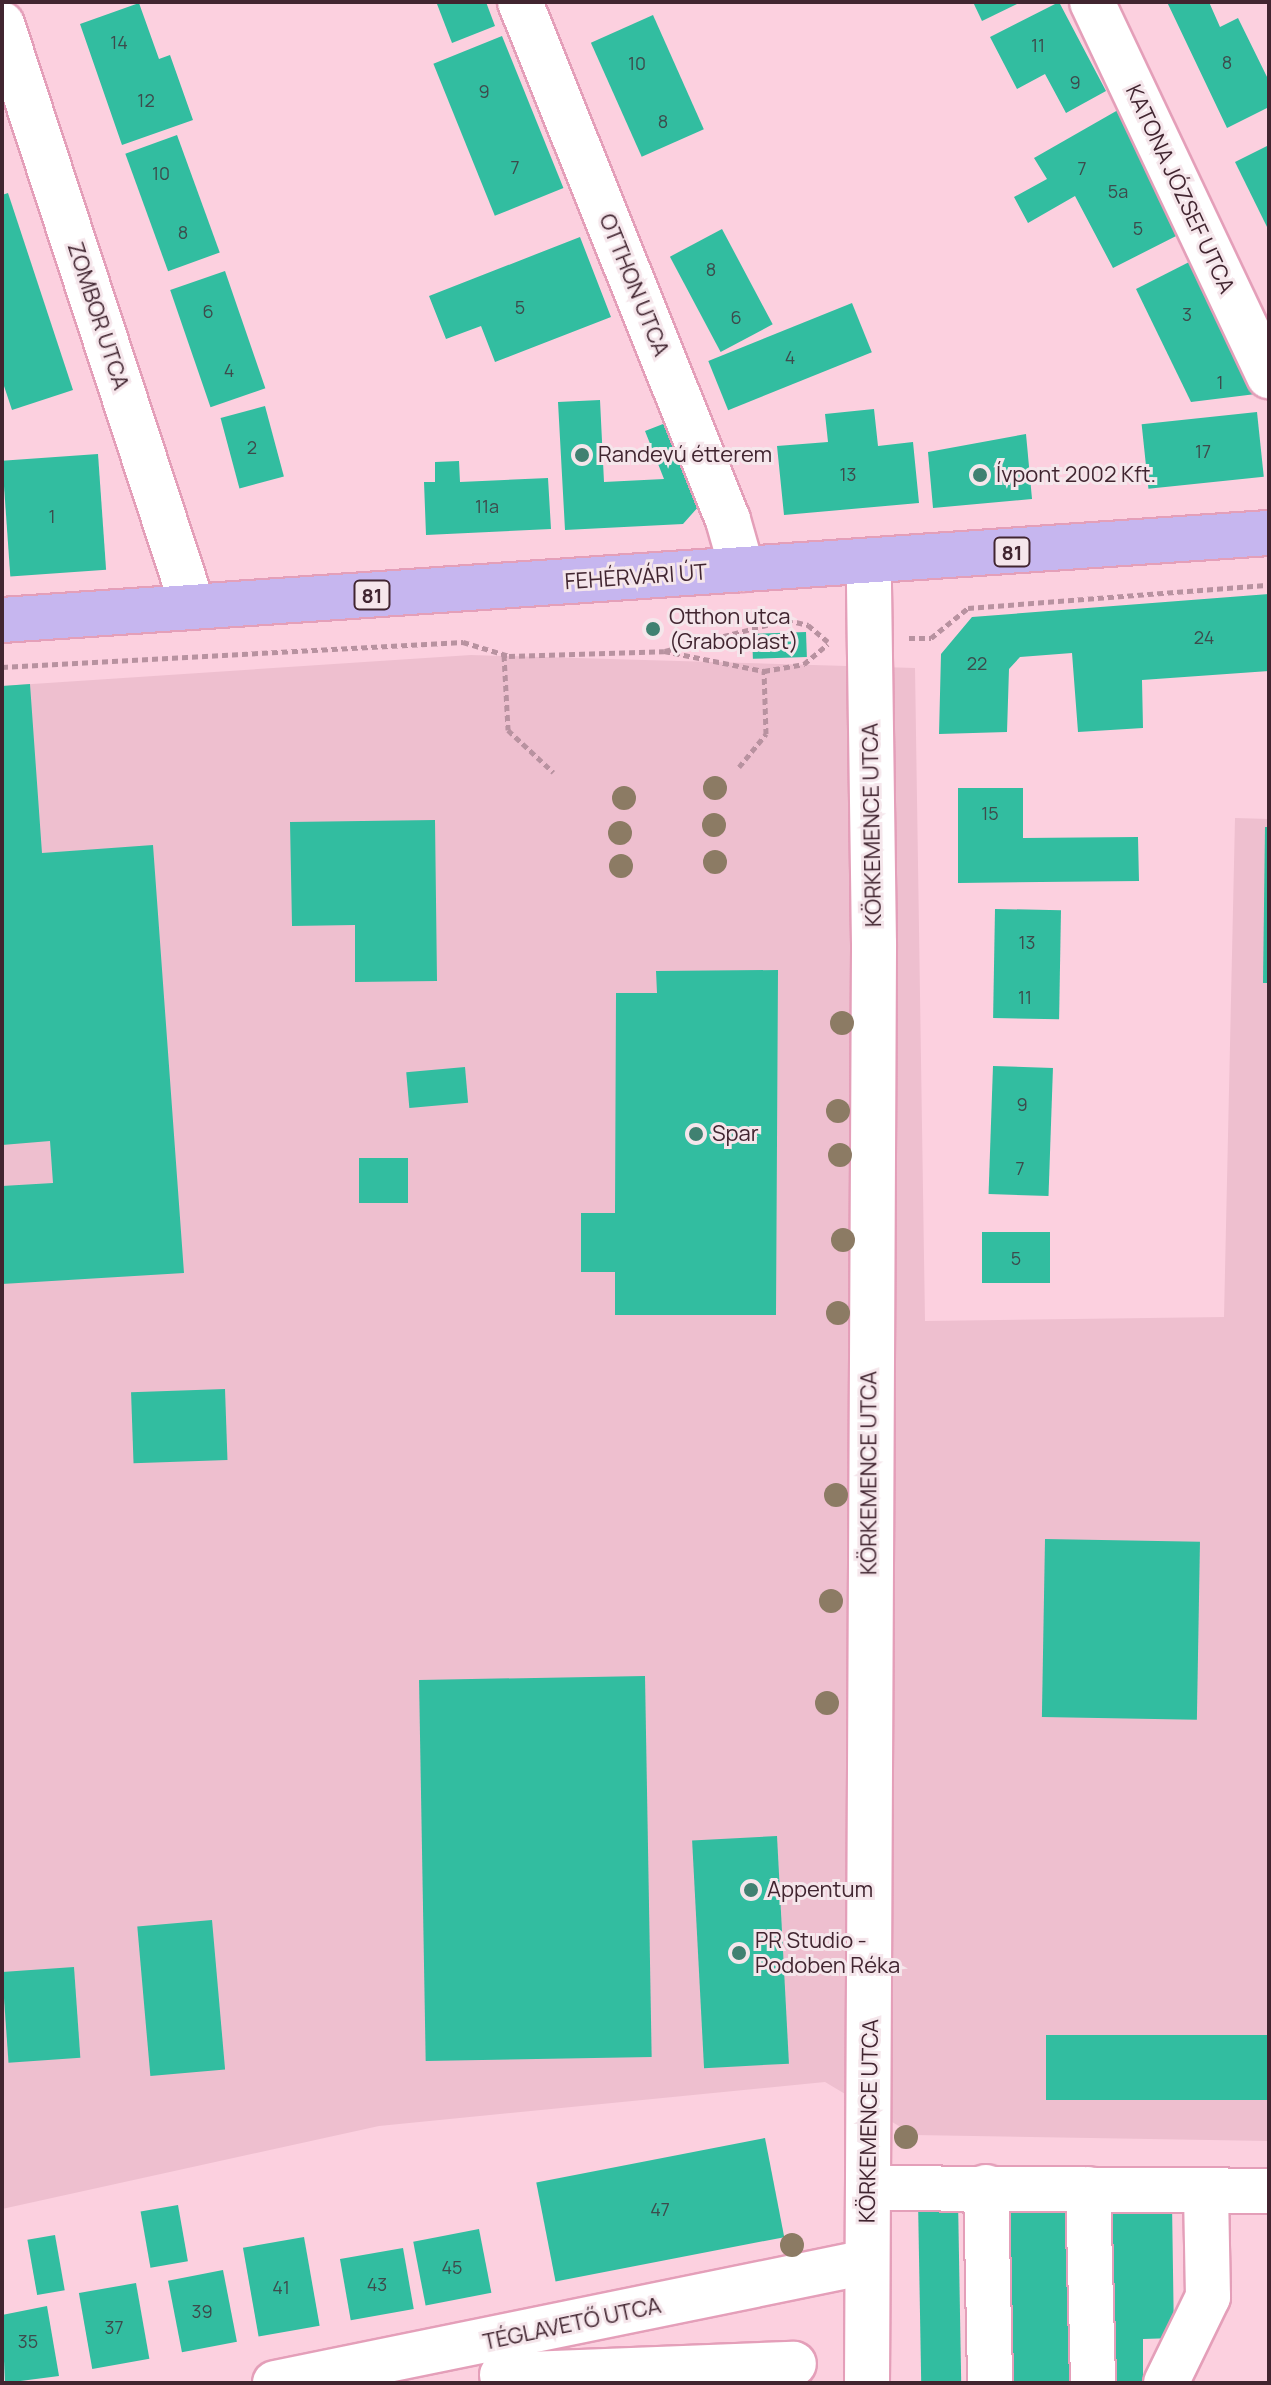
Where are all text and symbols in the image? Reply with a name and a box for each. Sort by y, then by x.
house number: 14 [110,31,128,53]
house number: 11 [1031,34,1045,56]
house number: 8 [1222,51,1232,73]
house number: 10 [628,52,646,74]
house number: 9 [1069,71,1081,93]
house number: 9 [478,80,490,102]
street label: KATONA JÓZSEF UTCA [1120,81,1240,297]
house number: 12 [137,89,155,111]
house number: 8 [658,110,668,132]
house number: 7 [510,156,520,178]
house number: 7 [1077,157,1087,179]
house number: 10 [152,162,170,184]
house number: 5a [1108,180,1128,202]
street label: OTTHON UTCA [593,210,675,360]
house number: 5 [1133,217,1143,239]
house number: 8 [178,221,188,243]
street label: ZOMBOR UTCA [62,239,134,393]
house number: 8 [706,258,716,280]
house number: 5 [515,296,525,318]
house number: 6 [202,300,214,322]
house number: 3 [1182,303,1192,325]
house number: 6 [730,306,742,328]
house number: 4 [785,346,795,368]
house number: 4 [224,359,234,381]
house number: 1 [1216,371,1224,393]
house number: 2 [247,436,257,458]
house number: 17 [1195,440,1211,462]
place label: Randevú étterem [598,442,772,468]
marker: Randevú étterem [573,446,591,464]
place label: Ívpont 2002 Kft. [996,462,1156,488]
house number: 13 [840,463,856,485]
marker: Ívpont 2002 Kft. [971,466,989,484]
house number: 11a [475,495,499,517]
house number: 1 [48,505,56,527]
road number: 81 [992,536,1032,568]
street label: FEHÉRVÁRI ÚT [564,559,708,595]
road number: 81 [352,579,392,611]
place label: Otthon utca (Graboplast) [669,603,798,654]
marker: Otthon utca (Graboplast) [644,620,662,638]
house number: 24 [1194,626,1214,648]
house number: 22 [967,652,987,674]
street label: KÖRKEMENCE UTCA [857,723,887,927]
house number: 15 [981,802,999,824]
house number: 13 [1019,931,1035,953]
house number: 11 [1018,986,1032,1008]
house number: 9 [1016,1093,1028,1115]
place label: Spar [712,1121,759,1147]
marker: Spar [687,1125,705,1143]
house number: 7 [1015,1157,1025,1179]
house number: 5 [1011,1247,1021,1269]
street label: KÖRKEMENCE UTCA [856,1371,882,1575]
place label: Appentum [767,1877,873,1903]
marker: Appentum [742,1881,760,1899]
place label: PR Studio - Podoben Réka [755,1927,900,1978]
marker: PR Studio - Podoben Réka [730,1944,748,1962]
street label: KÖRKEMENCE UTCA [854,2019,884,2223]
house number: 47 [650,2198,670,2220]
house number: 45 [441,2256,463,2278]
house number: 43 [367,2273,387,2295]
house number: 41 [272,2276,290,2298]
street label: TÉGLAVETŐ UTCA [481,2292,663,2356]
house number: 39 [191,2300,213,2322]
house number: 37 [105,2316,123,2338]
house number: 35 [18,2330,38,2352]

